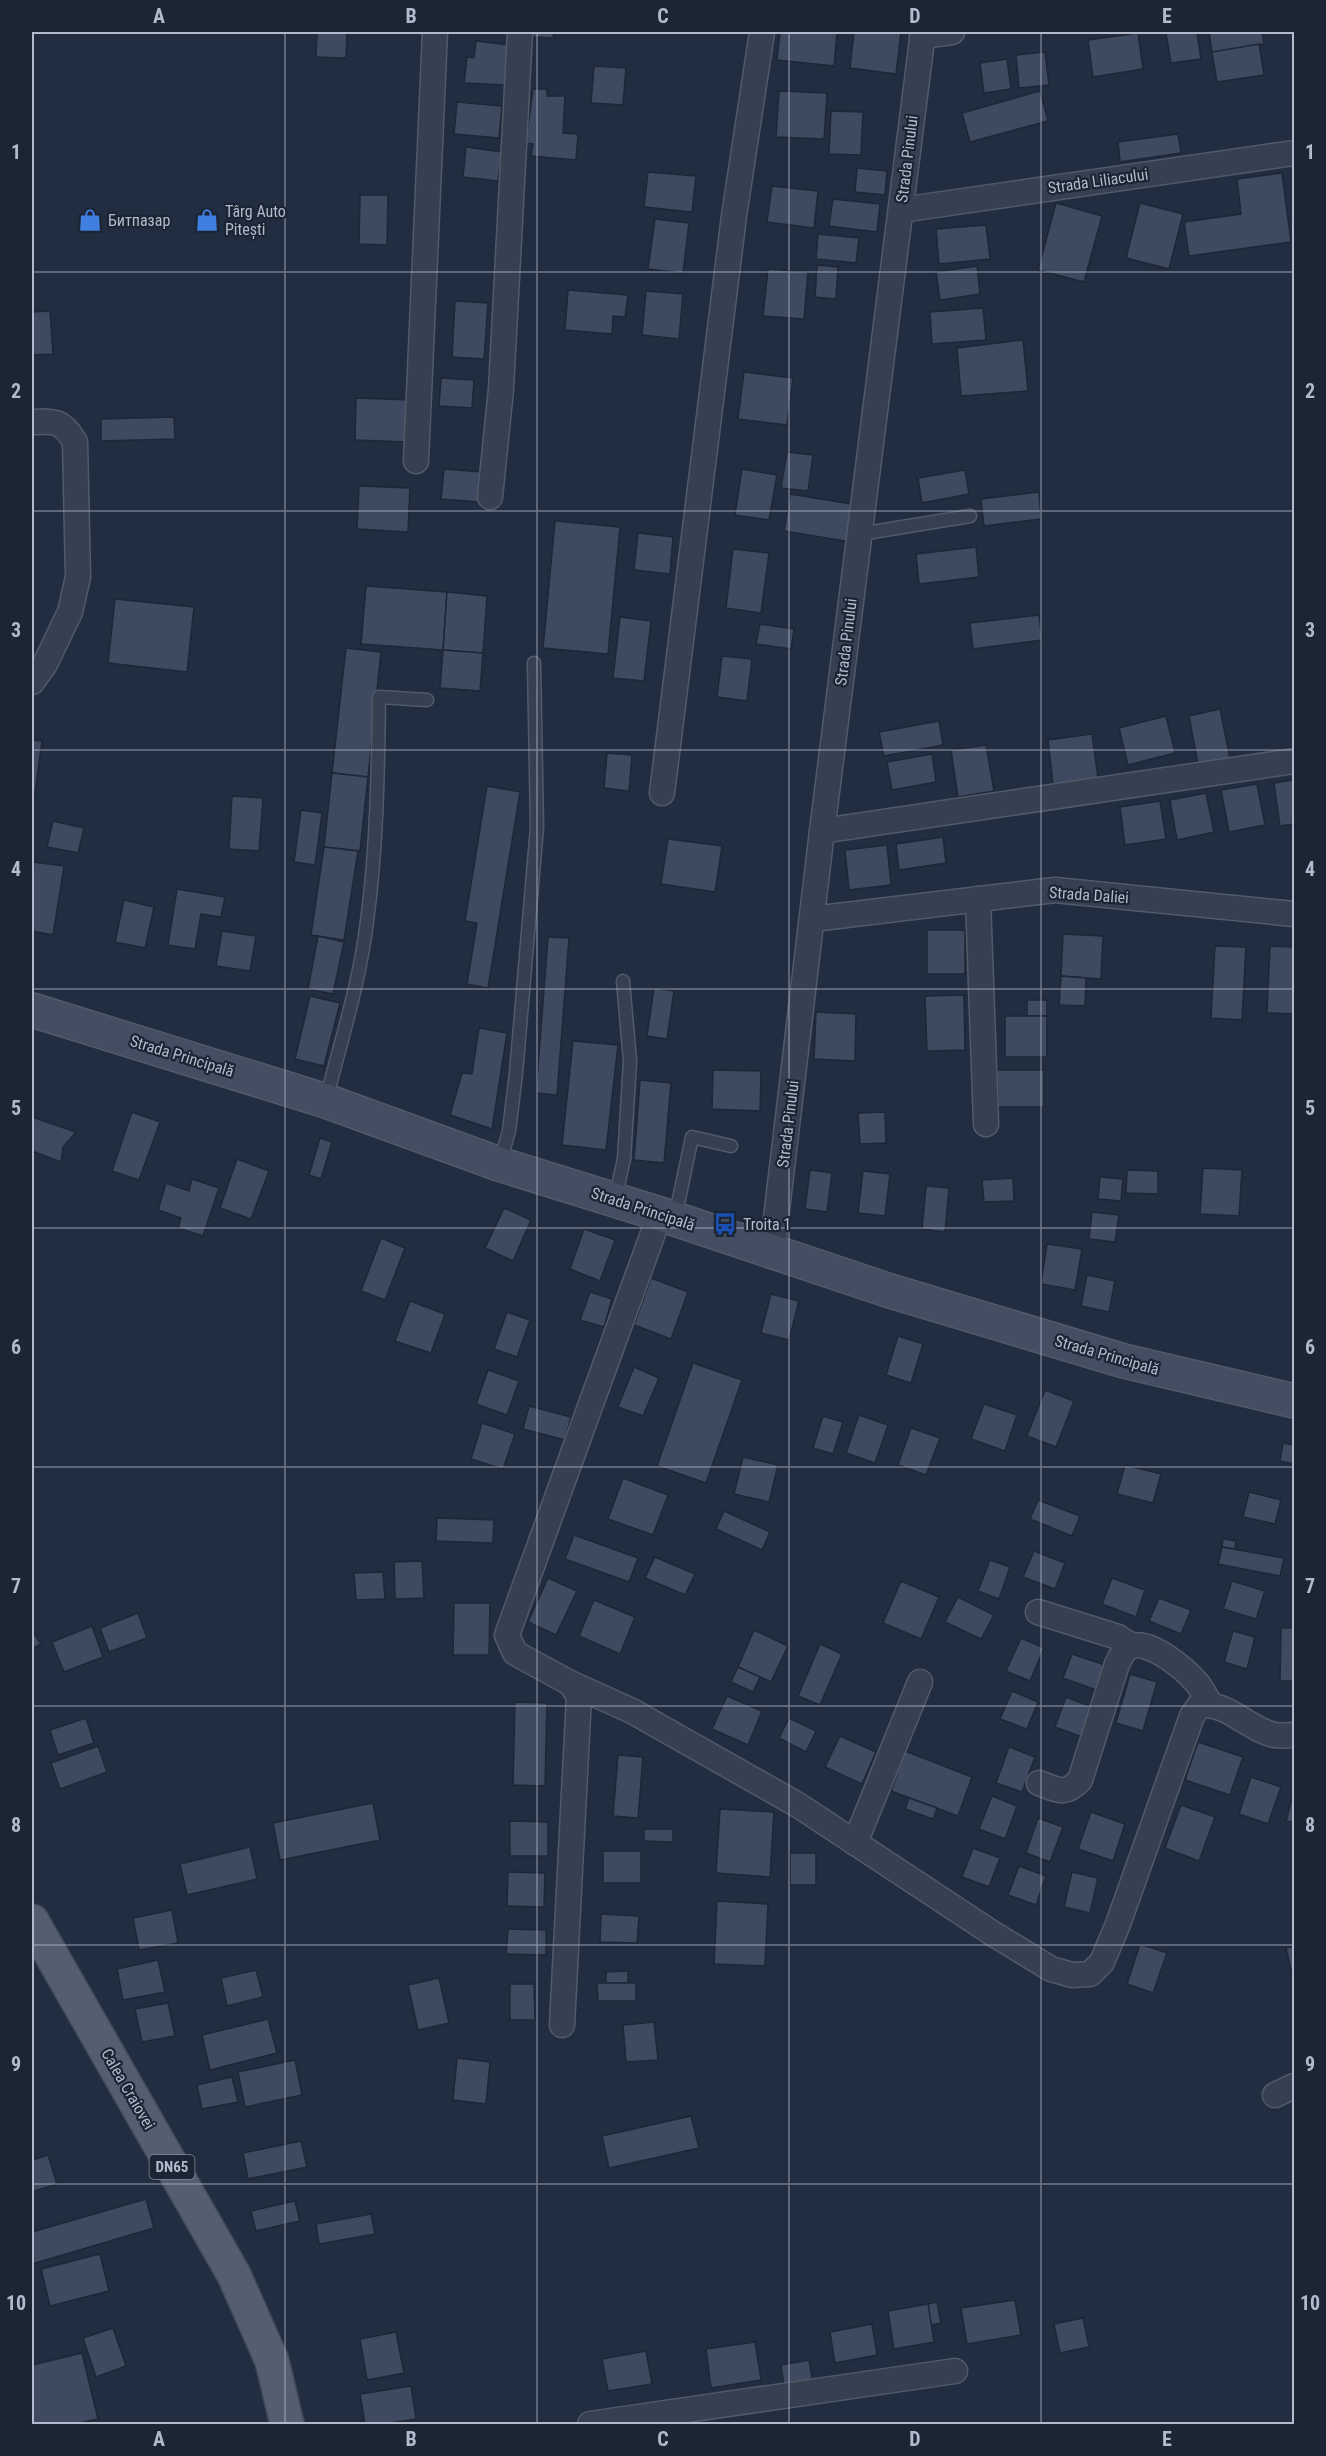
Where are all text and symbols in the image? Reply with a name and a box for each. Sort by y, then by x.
text: A [153,4,165,28]
text: B [405,4,417,28]
text: C [657,4,669,28]
text: D [909,4,921,28]
text: E [1162,4,1172,28]
street label: Strada Pinului [892,114,922,204]
text: 1 [11,140,21,164]
text: 1 [1305,140,1315,164]
street label: Strada Liliacului [1047,165,1149,197]
place label: Târg Auto Pitești [225,202,286,240]
shop icon: Битпазар [77,207,103,233]
shop icon: Târg Auto Pitești [194,207,220,233]
place label: Битпазар [108,211,170,230]
text: 2 [11,379,21,403]
text: 2 [1305,379,1315,403]
street label: Strada Pinului [831,597,861,687]
text: 3 [11,618,21,642]
text: 3 [1305,618,1315,642]
text: 4 [11,857,21,881]
text: 4 [1305,857,1315,881]
street label: Strada Daliei [1049,883,1129,907]
street label: Strada Principală [128,1031,236,1081]
street label: Strada Pinului [773,1079,803,1169]
text: 5 [11,1096,21,1120]
text: 5 [1305,1096,1315,1120]
street label: Strada Principală [589,1183,697,1235]
bus stop icon: Troita 1 [712,1211,738,1237]
place label: Troita 1 [743,1215,791,1234]
street label: Strada Principală [1053,1331,1161,1379]
text: 6 [11,1335,21,1359]
text: 6 [1305,1335,1315,1359]
text: 7 [11,1574,21,1598]
text: 7 [1305,1574,1315,1598]
text: 8 [11,1813,21,1837]
text: 8 [1305,1813,1315,1837]
street label: Calea Craiovei [97,2045,159,2133]
text: 9 [11,2052,21,2076]
text: 9 [1305,2052,1315,2076]
road number: DN65 [150,2155,195,2179]
text: 10 [6,2291,26,2315]
text: 10 [1300,2291,1320,2315]
text: A [153,2427,165,2451]
text: B [405,2427,417,2451]
text: C [657,2427,669,2451]
text: D [909,2427,921,2451]
text: E [1162,2427,1172,2451]

